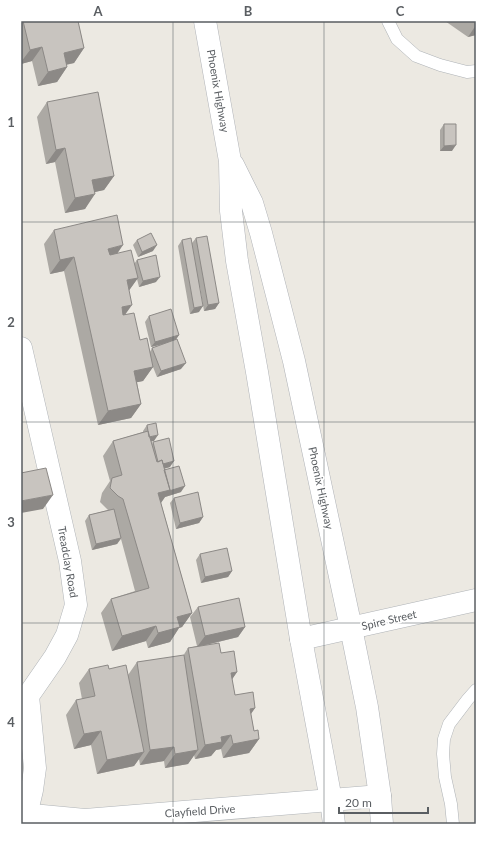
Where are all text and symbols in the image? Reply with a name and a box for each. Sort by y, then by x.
text: A [92,3,103,19]
text: B [244,3,253,19]
text: C [396,3,405,19]
street label: Phoenix Highway [205,48,232,134]
text: 1 [7,114,15,130]
text: 2 [7,314,15,330]
street label: Phoenix Highway [306,445,337,531]
text: 3 [7,514,15,530]
street label: Treadclay Road [56,525,81,599]
street label: Spire Street [360,607,418,632]
text: 4 [7,714,15,730]
scale bar [339,789,428,815]
text: 20 m [345,795,372,810]
street label: Clayfield Drive [164,802,236,819]

